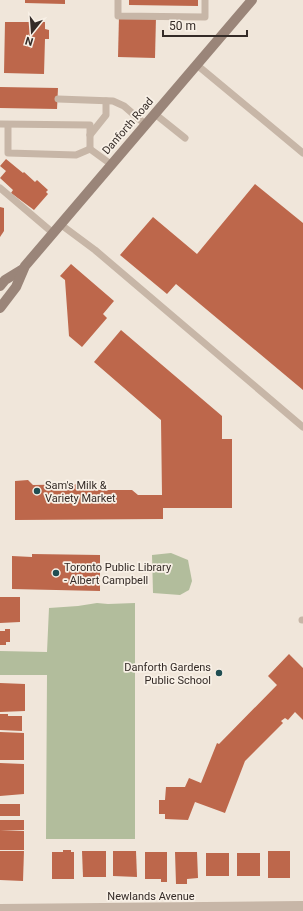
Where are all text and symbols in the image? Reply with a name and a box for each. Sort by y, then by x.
north arrow [12,12,52,52]
scale bar [163,12,247,38]
text: 50 m [169,19,196,33]
text: N [23,34,35,48]
street label: Danforth Road [100,95,156,157]
place label: Sam's Milk & Variety Market [45,479,116,505]
marker: Sam's Milk & Variety Market [32,486,42,496]
place label: Toronto Public Library - Albert Campbell [64,561,172,587]
marker: Toronto Public Library - Albert Campbell [51,568,61,578]
place label: Danforth Gardens Public School [124,661,211,687]
marker: Danforth Gardens Public School [214,668,224,678]
street label: Newlands Avenue [107,890,195,903]

